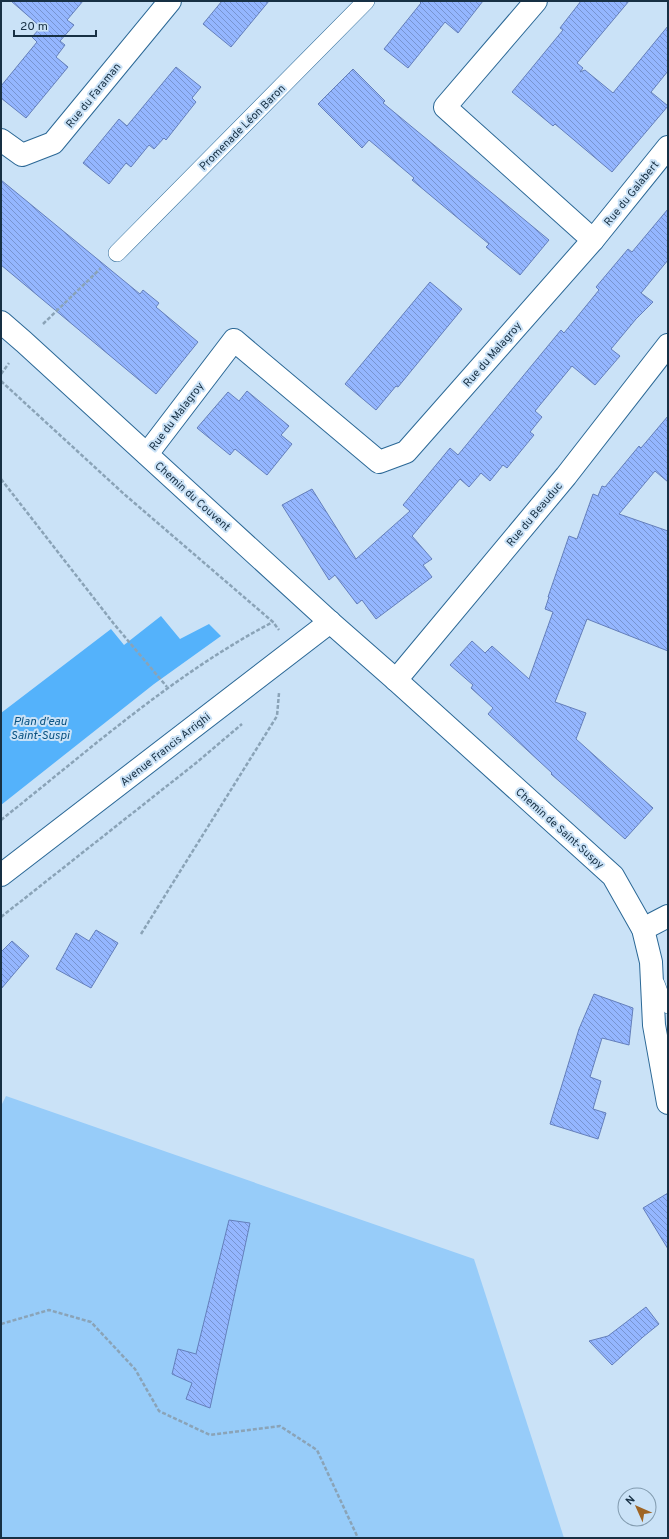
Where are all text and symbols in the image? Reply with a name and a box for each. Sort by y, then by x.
scale bar [14,12,96,38]
text: 20 m [20,19,48,35]
street label: Rue du Faraman [63,60,124,131]
street label: Promenade Léon Baron [197,82,289,174]
street label: Rue du Galabert [601,158,662,229]
street label: Rue du Malagroy [461,319,525,390]
street label: Rue du Malagroy [147,379,207,454]
street label: Chemin du Couvent [152,459,233,534]
street label: Rue du Beauduc [504,480,566,550]
street label: Avenue Francis Arrighi [118,710,213,789]
water label: Plan d'eau Saint-Suspi [11,714,71,744]
street label: Chemin de Saint-Suspy [512,785,607,872]
north arrow [617,1487,657,1527]
text: N [623,1493,638,1508]

